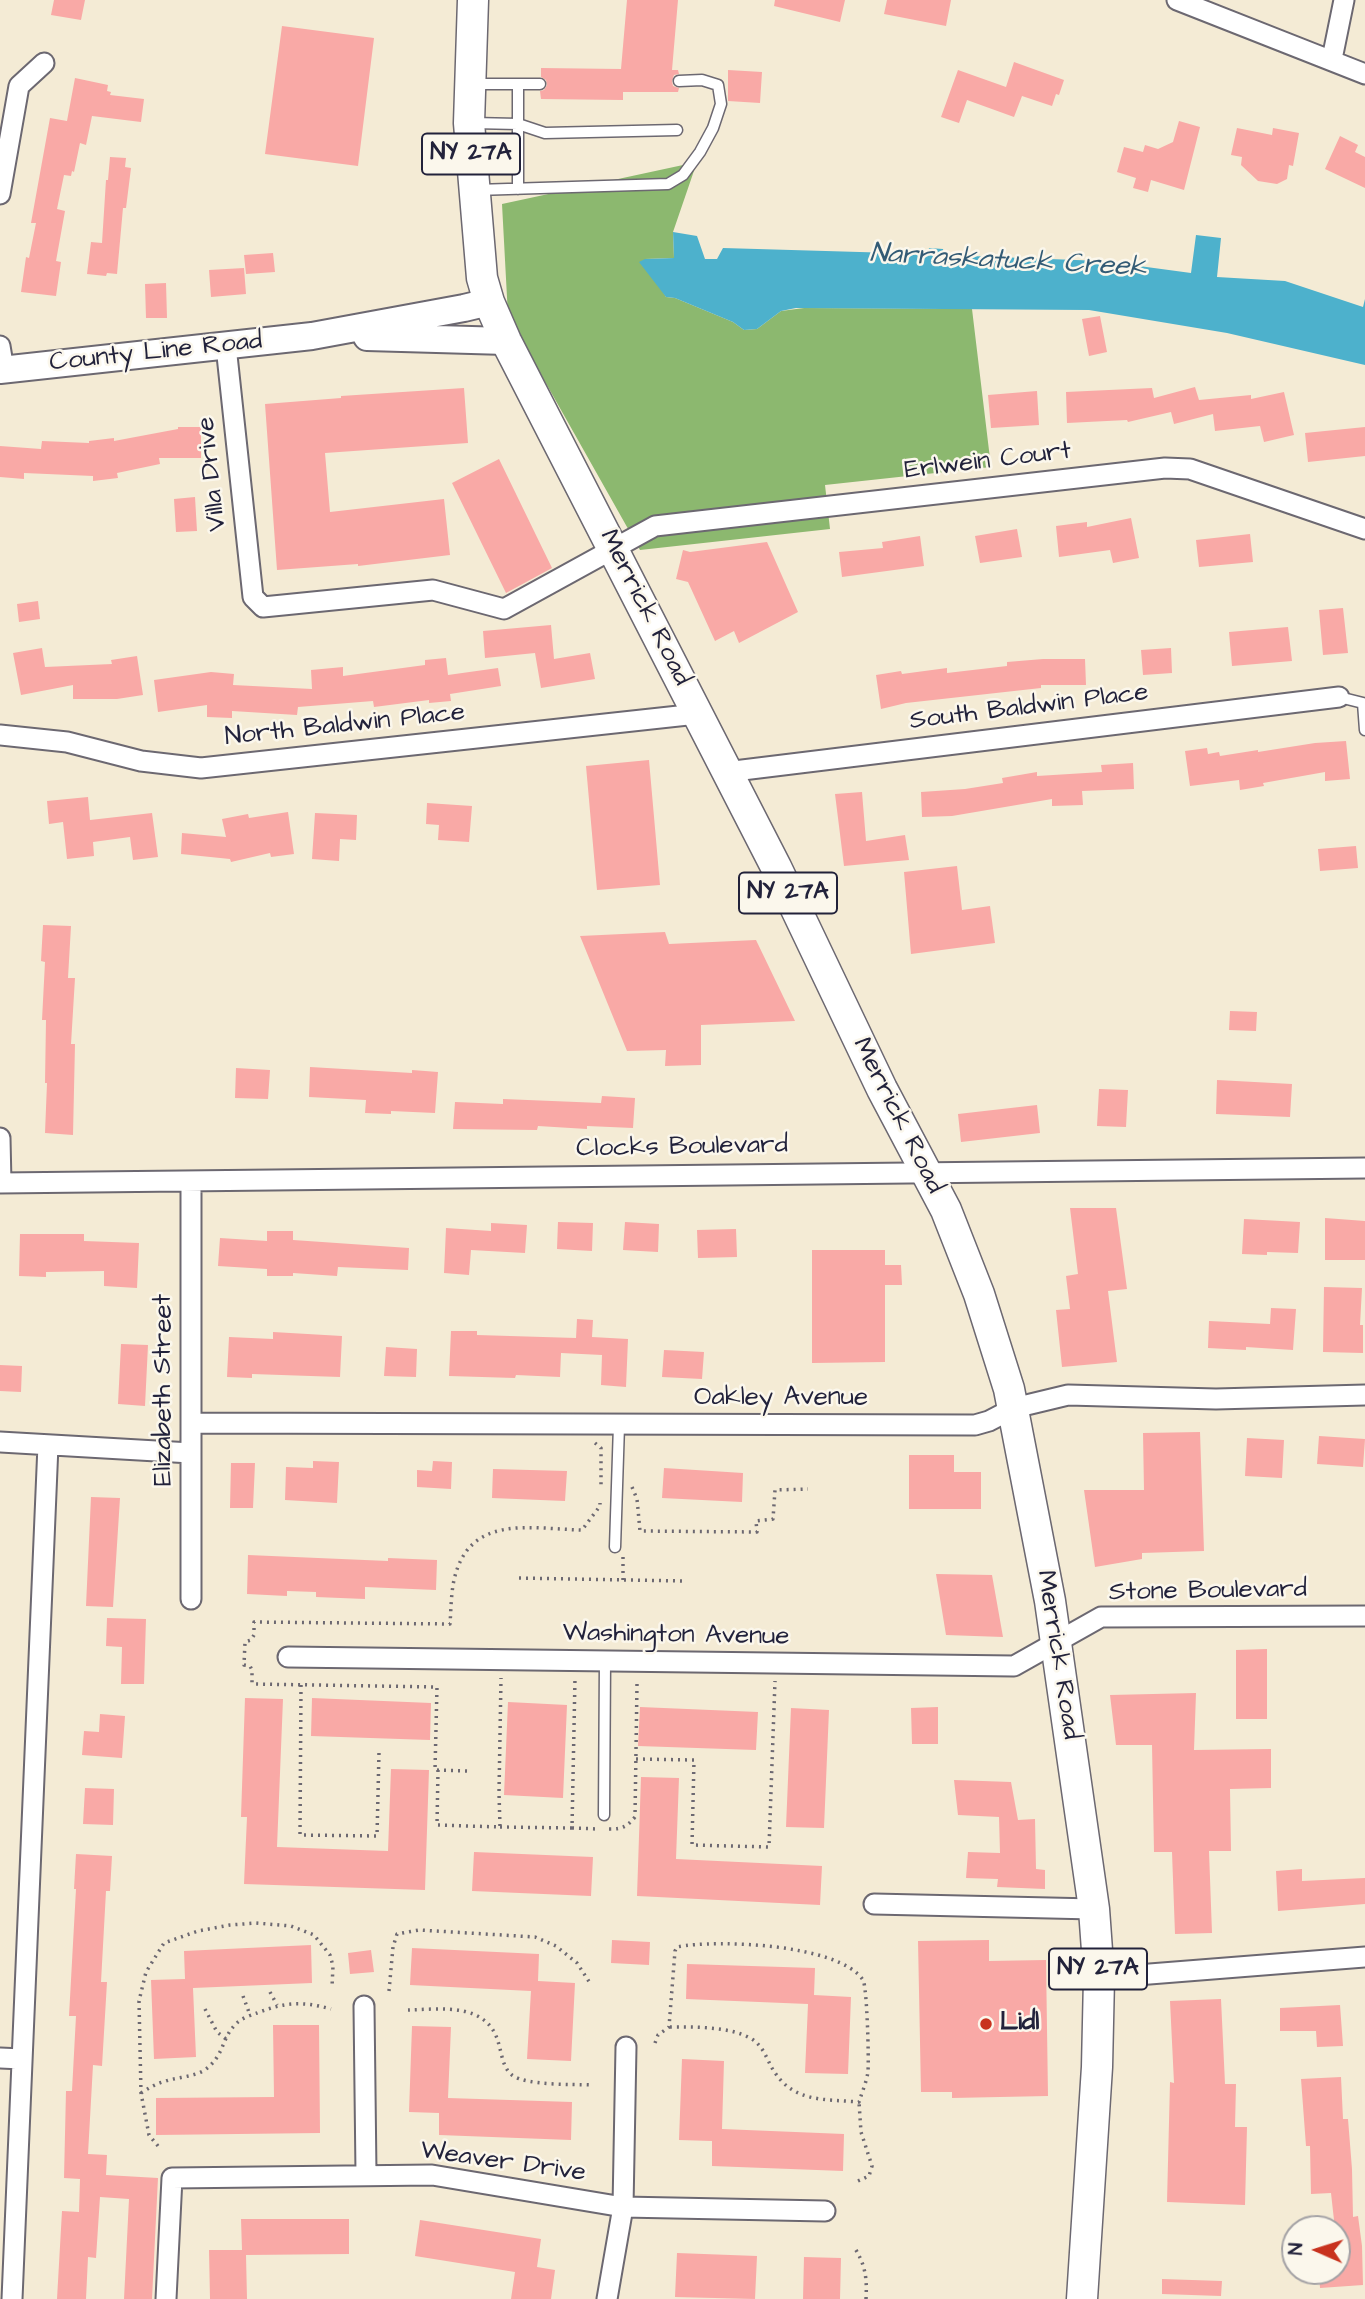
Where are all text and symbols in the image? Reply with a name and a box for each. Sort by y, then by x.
road number: NY 27A [422,134,520,174]
water label: Narraskatuck Creek [869,238,1147,286]
street label: County Line Road [48,326,264,380]
street label: Villa Drive [191,415,235,533]
street label: Erlwein Court [903,436,1073,488]
street label: Merrick Road [591,525,697,691]
street label: South Baldwin Place [908,678,1150,738]
street label: North Baldwin Place [224,698,466,754]
road number: NY 27A [739,872,837,914]
street label: Merrick Road [844,1033,950,1199]
street label: Clocks Boulevard [576,1131,788,1165]
street label: Elizabeth Street [149,1294,181,1486]
street label: Oakley Avenue [694,1383,868,1415]
street label: Merrick Road [1028,1568,1086,1742]
street label: Stone Boulevard [1109,1575,1307,1609]
street label: Washington Avenue [562,1618,790,1654]
road number: NY 27A [1049,1948,1147,1990]
place label: Lidl [1000,2008,1039,2040]
marker: Lidl [978,2016,994,2032]
street label: Weaver Drive [418,2136,588,2190]
north arrow [1281,2215,1351,2285]
text: N [1283,2242,1310,2256]

